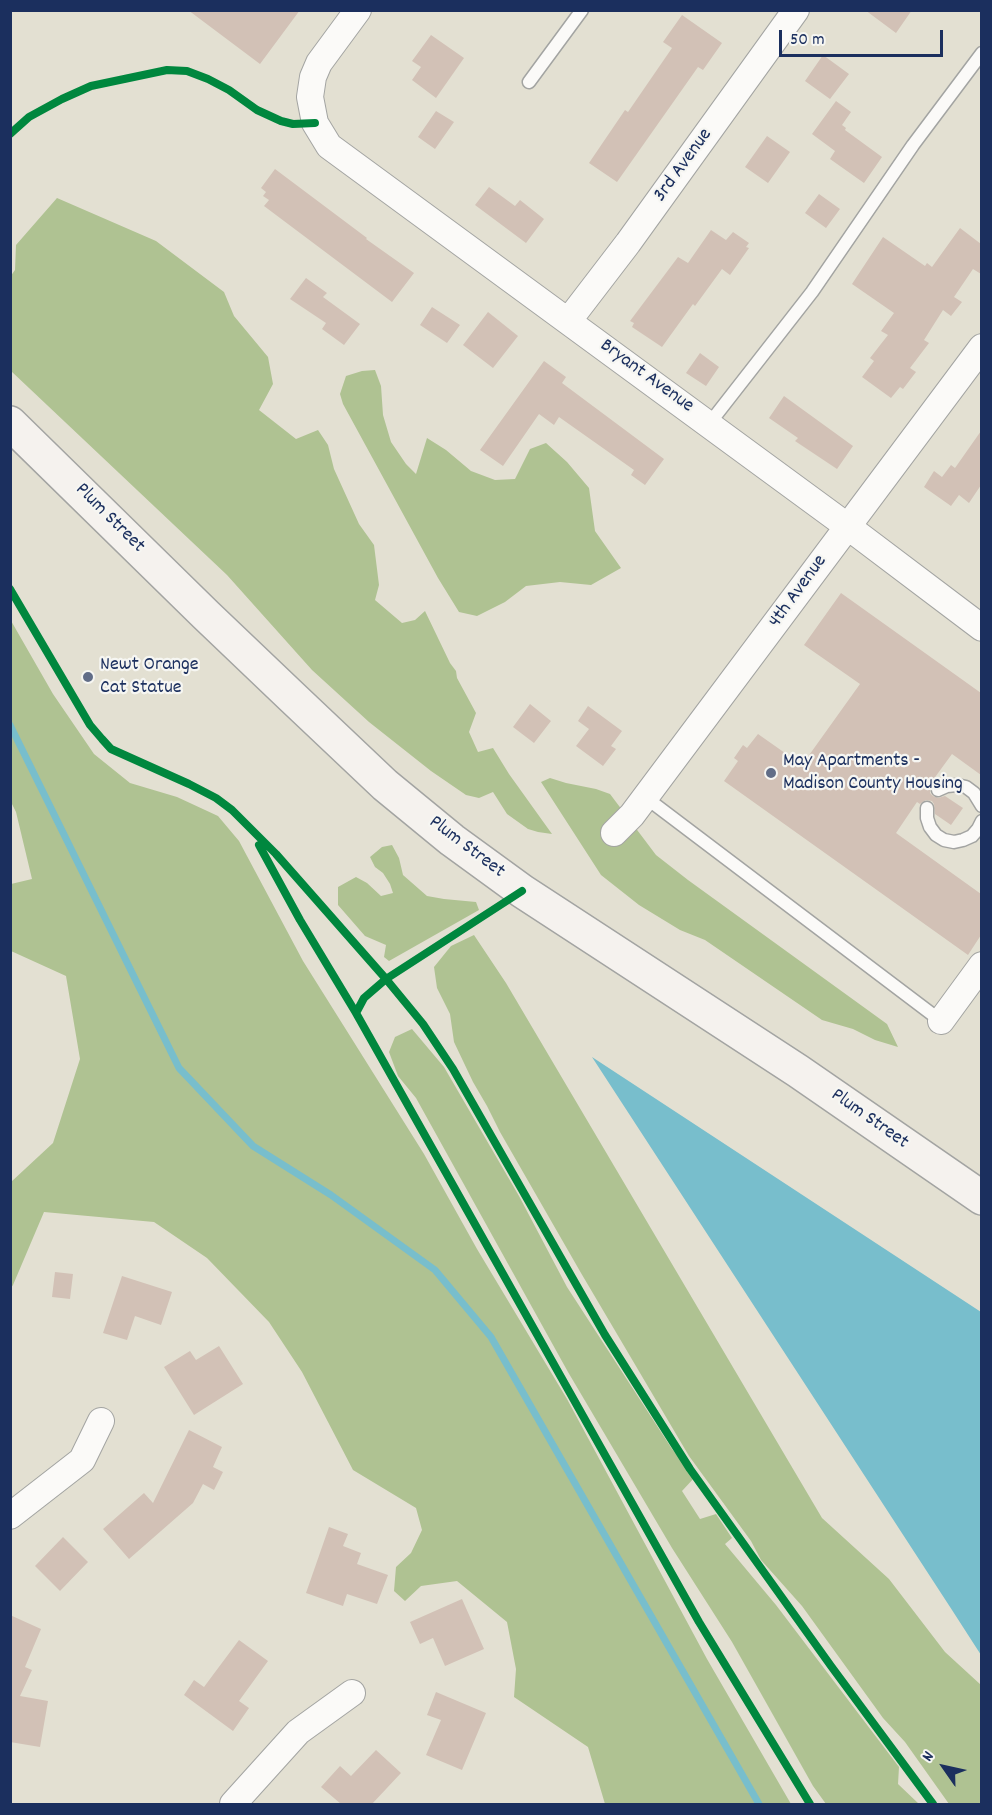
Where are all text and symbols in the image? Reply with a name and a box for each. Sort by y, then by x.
scale bar [782,18,946,56]
text: 50 m [790,28,825,53]
street label: 3rd Avenue [649,125,719,207]
street label: Bryant Avenue [594,335,698,419]
street label: Plum Street [69,479,149,559]
street label: 4th Avenue [765,551,833,633]
place label: Newt Orange Cat Statue [100,654,199,701]
marker: Newt Orange Cat Statue [81,670,95,684]
place label: May Apartments - Madison County Housing [783,750,963,797]
marker: May Apartments - Madison County Housing [764,766,778,780]
street label: Plum Street [423,812,509,884]
street label: Plum Street [826,1085,912,1155]
north arrow [914,1737,974,1797]
text: N [917,1747,940,1766]

